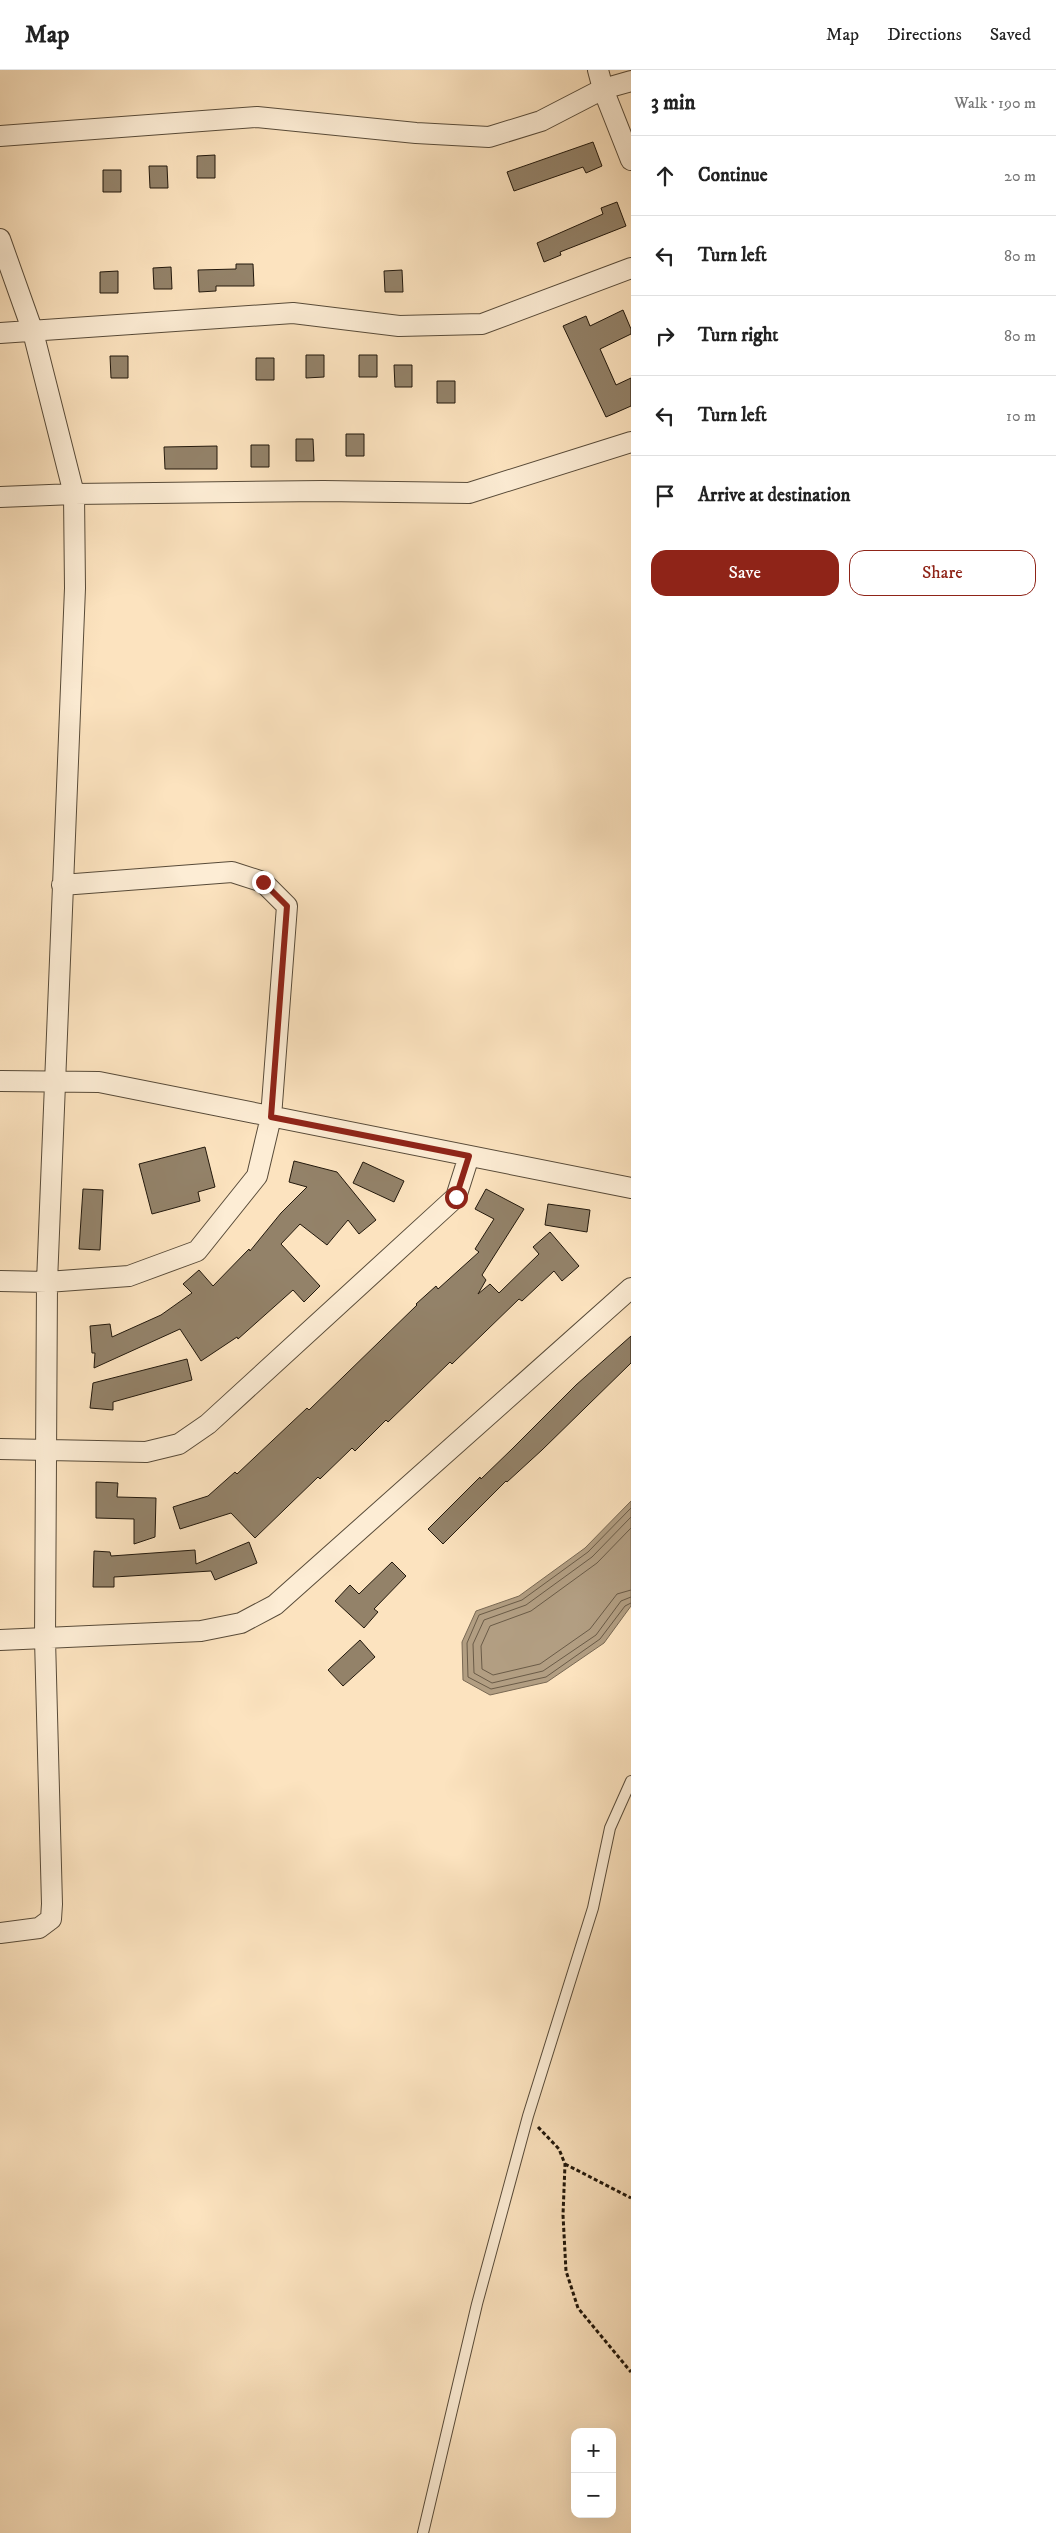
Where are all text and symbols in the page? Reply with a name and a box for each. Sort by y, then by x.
text: Map [25,20,69,50]
text: Map [826,24,859,46]
text: Directions [887,24,962,46]
text: Saved [990,24,1031,46]
text: 3 min [651,90,696,116]
text: Walk · 190 m [954,93,1036,113]
icon: ahead [651,162,679,190]
text: Continue [698,164,768,187]
text: 20 m [1004,166,1036,186]
icon: left [651,242,679,270]
text: Turn left [698,244,767,267]
text: 80 m [1004,246,1036,266]
icon: right [651,322,679,350]
text: Turn right [698,324,778,347]
text: 80 m [1004,326,1036,346]
icon: left [651,402,679,430]
text: Turn left [698,404,767,427]
text: 10 m [1006,406,1036,426]
icon: arrive [651,482,679,510]
text: Arrive at destination [698,484,850,507]
button: Save [651,550,839,596]
button: Share [849,550,1036,596]
route end [252,871,275,894]
route start [445,1186,468,1209]
map controls [571,2428,616,2518]
button: + [571,2428,616,2473]
button: − [571,2473,616,2518]

